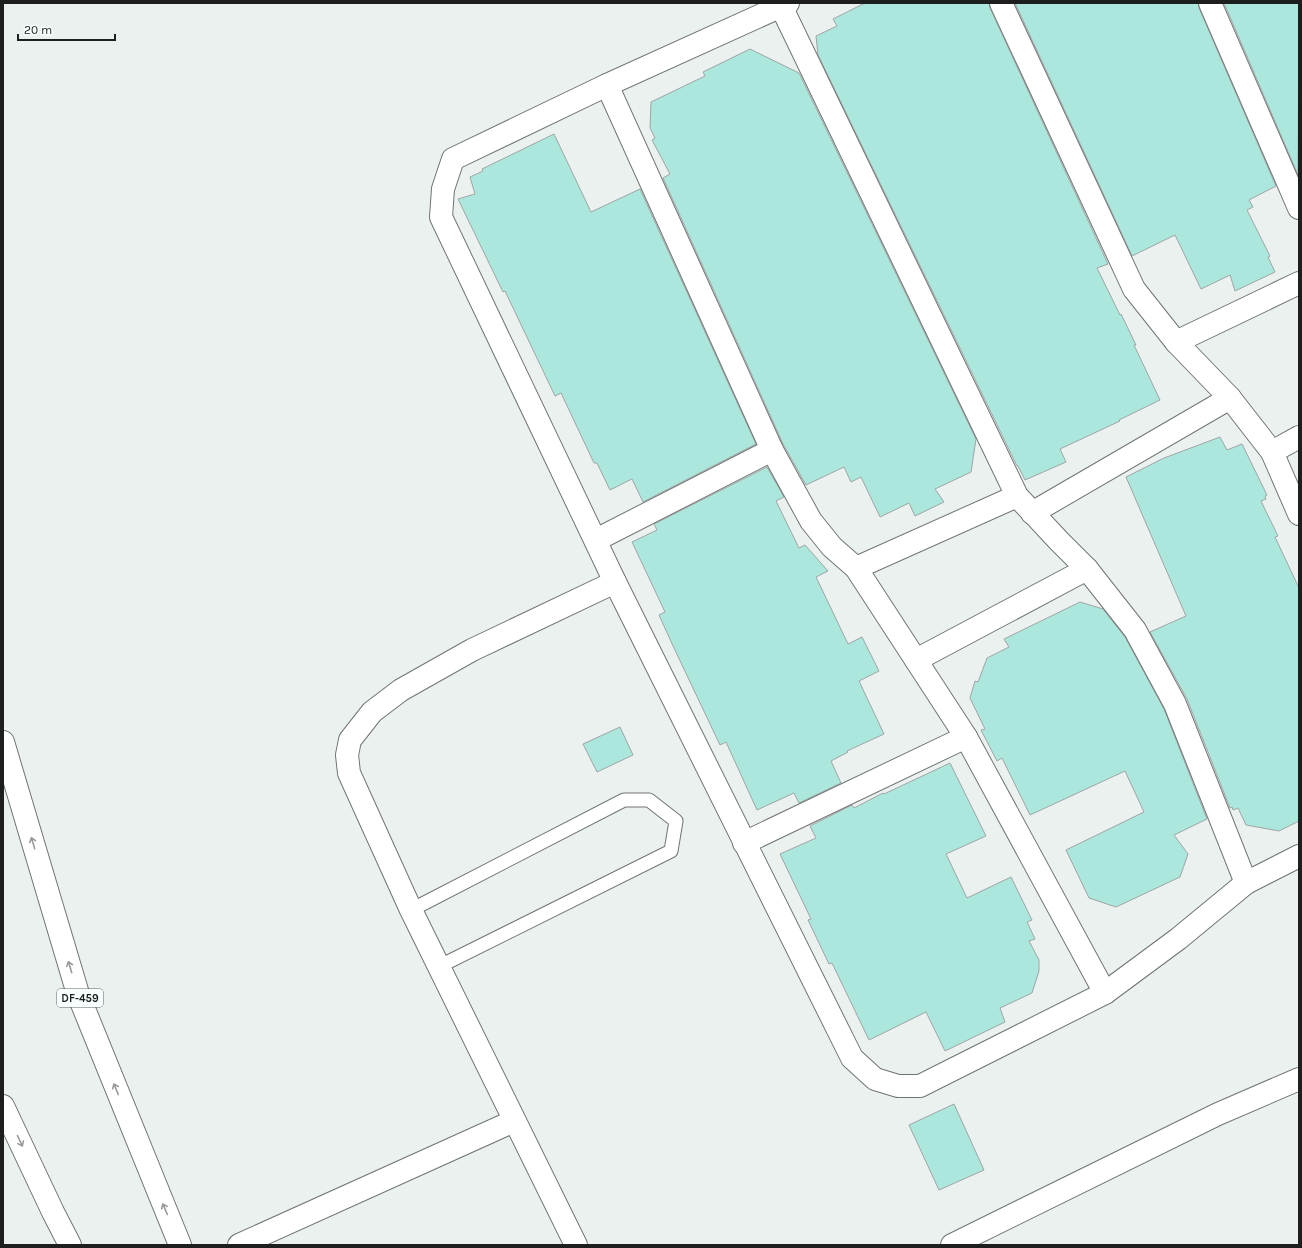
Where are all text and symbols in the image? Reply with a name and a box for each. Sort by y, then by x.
scale bar [18,16,115,42]
text: 20 m [24,23,52,37]
one-way arrow [29,836,36,849]
one-way arrow [66,961,73,974]
road number: DF-459 [57,989,103,1007]
one-way arrow [112,1083,120,1095]
one-way arrow [17,1135,24,1147]
one-way arrow [161,1203,169,1215]

